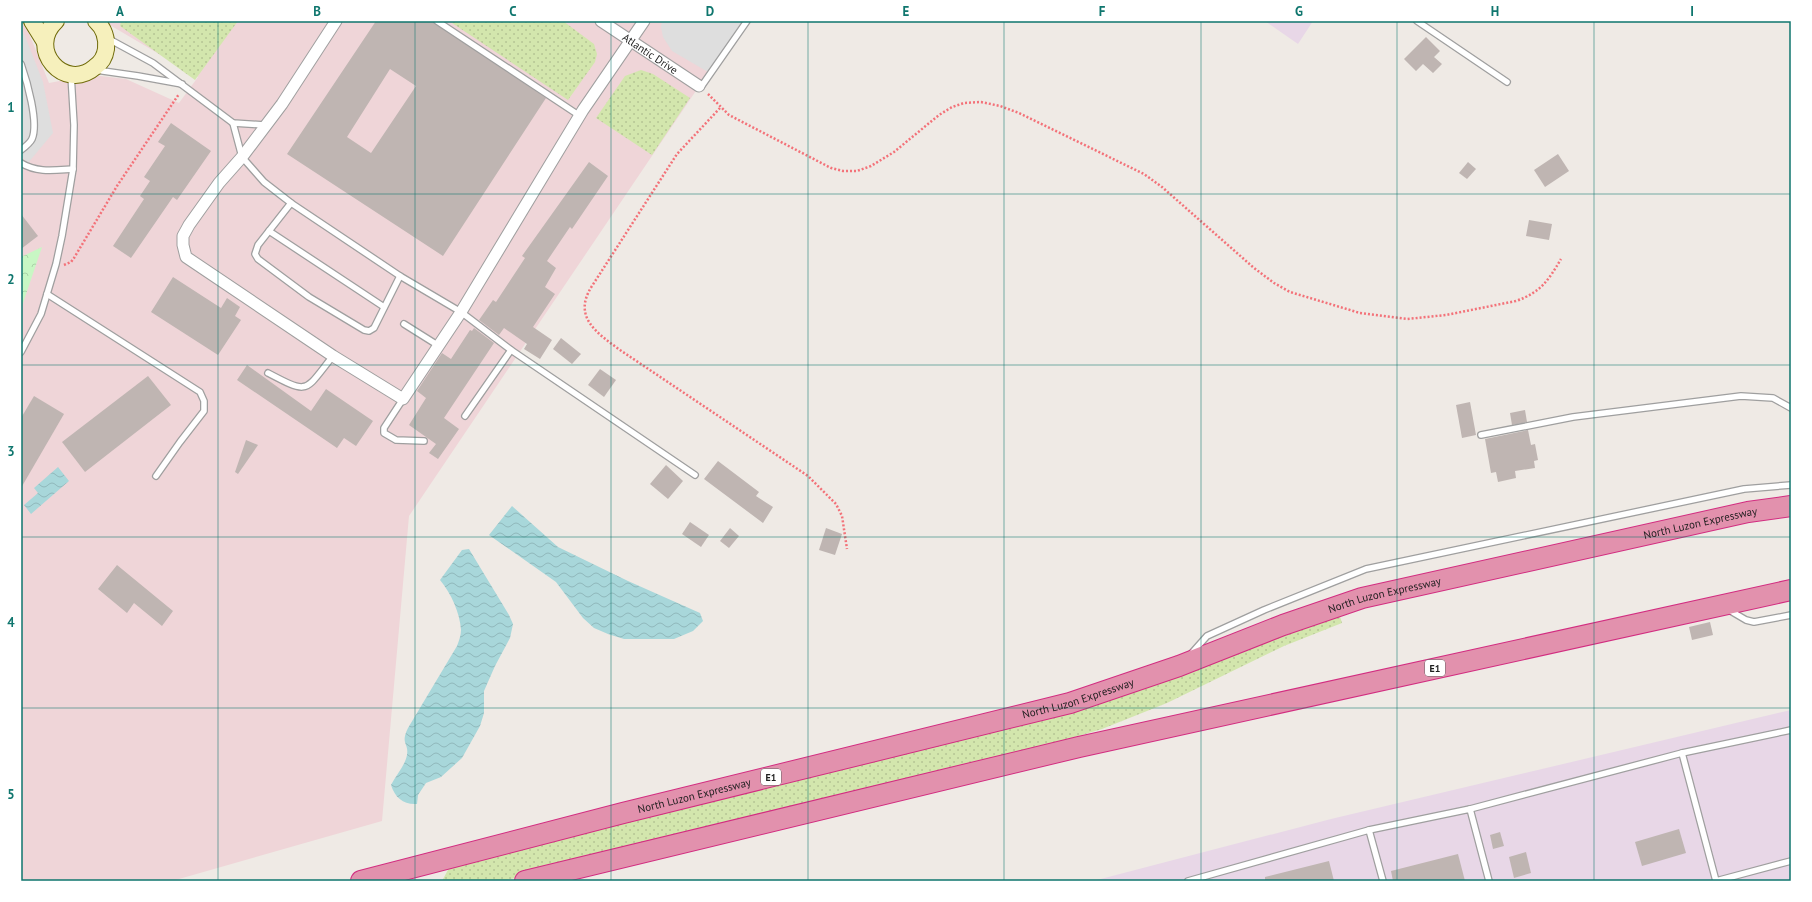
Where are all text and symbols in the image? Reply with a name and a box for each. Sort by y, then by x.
text: A [116,3,124,20]
text: B [313,3,321,20]
text: C [509,3,517,20]
text: D [706,3,714,20]
text: E [903,3,910,20]
text: F [1099,3,1106,20]
text: G [1295,3,1303,20]
text: H [1491,3,1499,20]
text: I [1690,3,1694,20]
street label: Atlantic Drive [620,30,681,77]
text: 1 [7,99,15,116]
text: 2 [7,271,15,288]
text: 3 [7,443,15,460]
street label: North Luzon Expressway [1642,504,1759,542]
street label: North Luzon Expressway [1326,573,1443,616]
text: 4 [7,614,15,631]
road number: E1 [1425,660,1445,676]
street label: North Luzon Expressway [1021,675,1136,722]
road number: E1 [761,769,781,785]
street label: North Luzon Expressway [636,775,753,816]
text: 5 [7,786,15,803]

